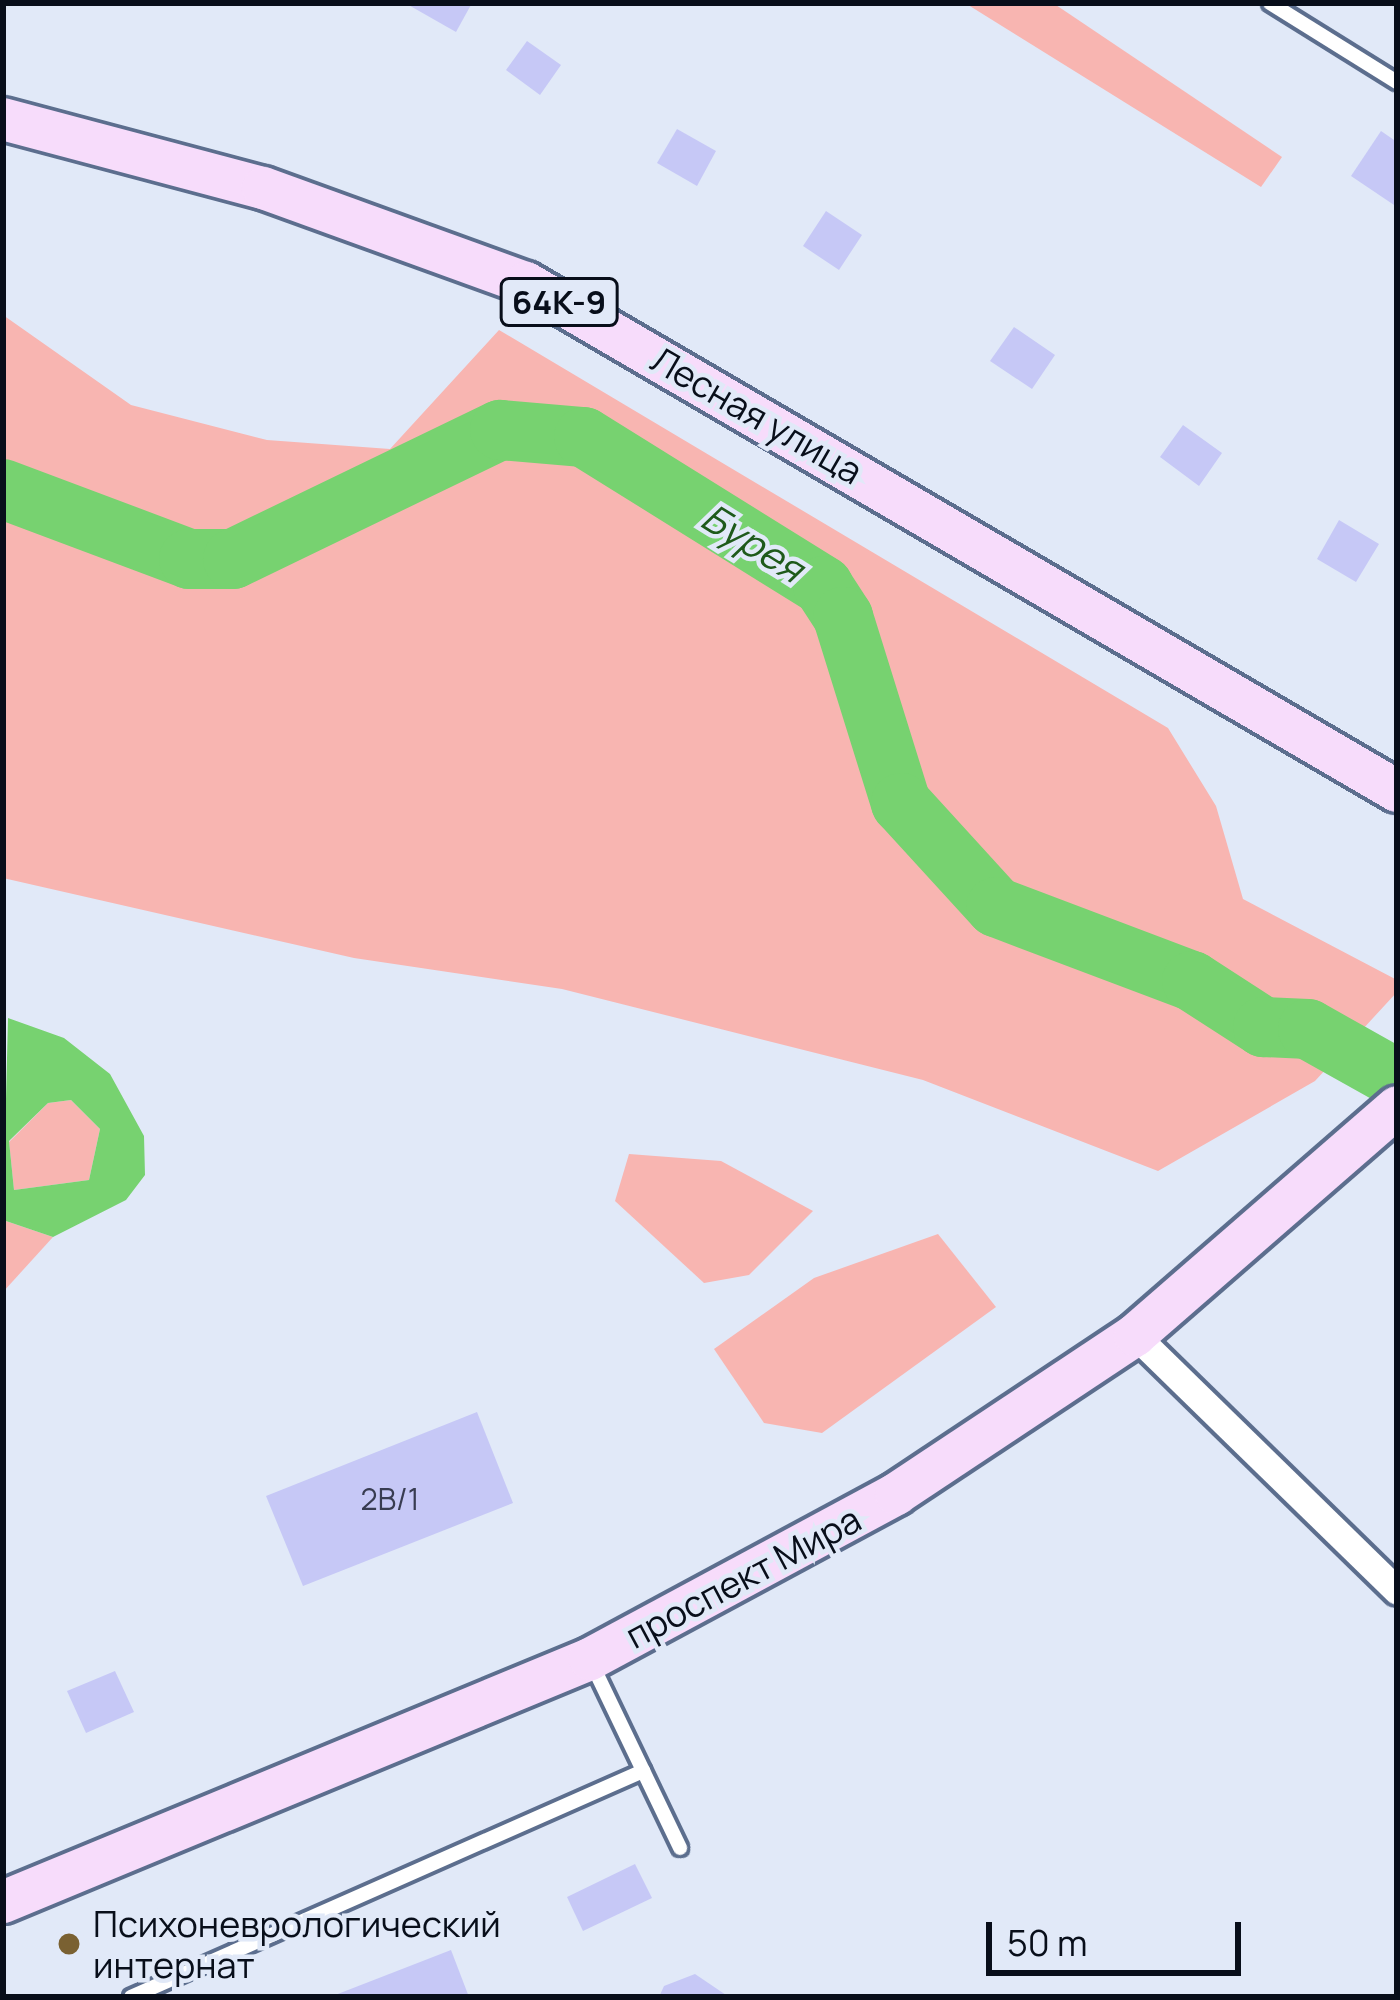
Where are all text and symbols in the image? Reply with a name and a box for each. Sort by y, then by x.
road number: 64К-9 [499,275,619,329]
street label: Лесная улица [644,337,870,493]
water label: Бурея [693,493,813,591]
house number: 2В/1 [361,1481,419,1517]
street label: проспект Мира [618,1497,868,1657]
scale bar [992,1898,1247,1972]
place label: Психоневрологический интернат [93,1901,501,1986]
text: 50 m [1007,1918,1087,1967]
marker: Психоневрологический интернат [56,1931,82,1957]

